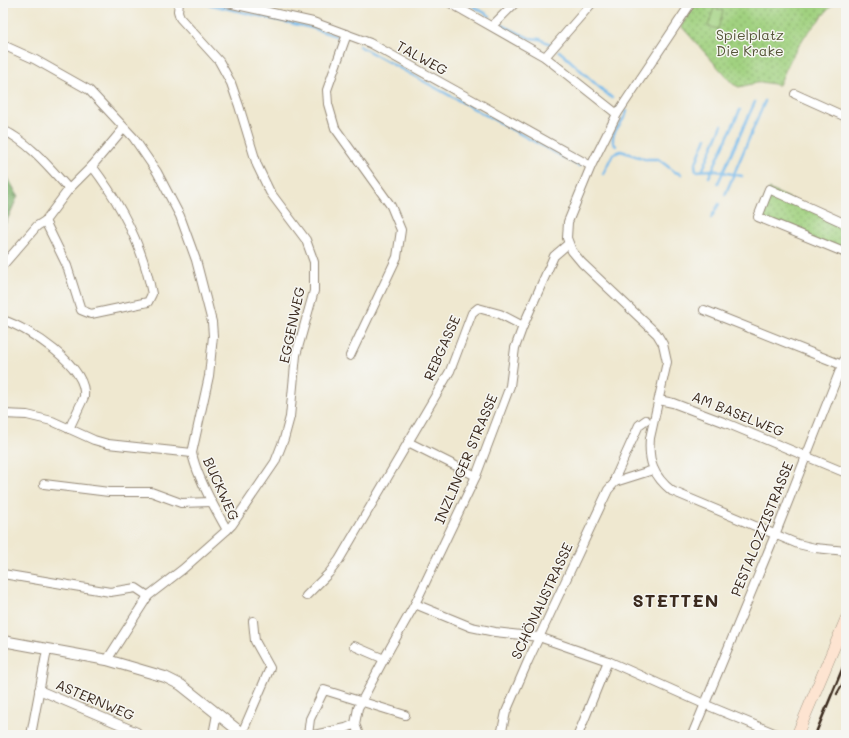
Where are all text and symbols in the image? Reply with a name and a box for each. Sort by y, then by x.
park label: Spielplatz Die Krake [716,25,784,60]
street label: TALWEG [393,36,451,79]
street label: EGGENWEG [274,285,309,365]
street label: REBGASSE [419,312,464,383]
street label: AM BASELWEG [689,386,787,441]
street label: INZLINGER STRASSE [430,391,502,527]
street label: BUCKWEG [199,454,244,523]
street label: PESTALOZZISTRASSE [726,459,797,599]
street label: SCHÖNAUSTRASSE [506,539,577,662]
district label: STETTEN [633,588,719,612]
street label: ASTERNWEG [53,675,137,725]

